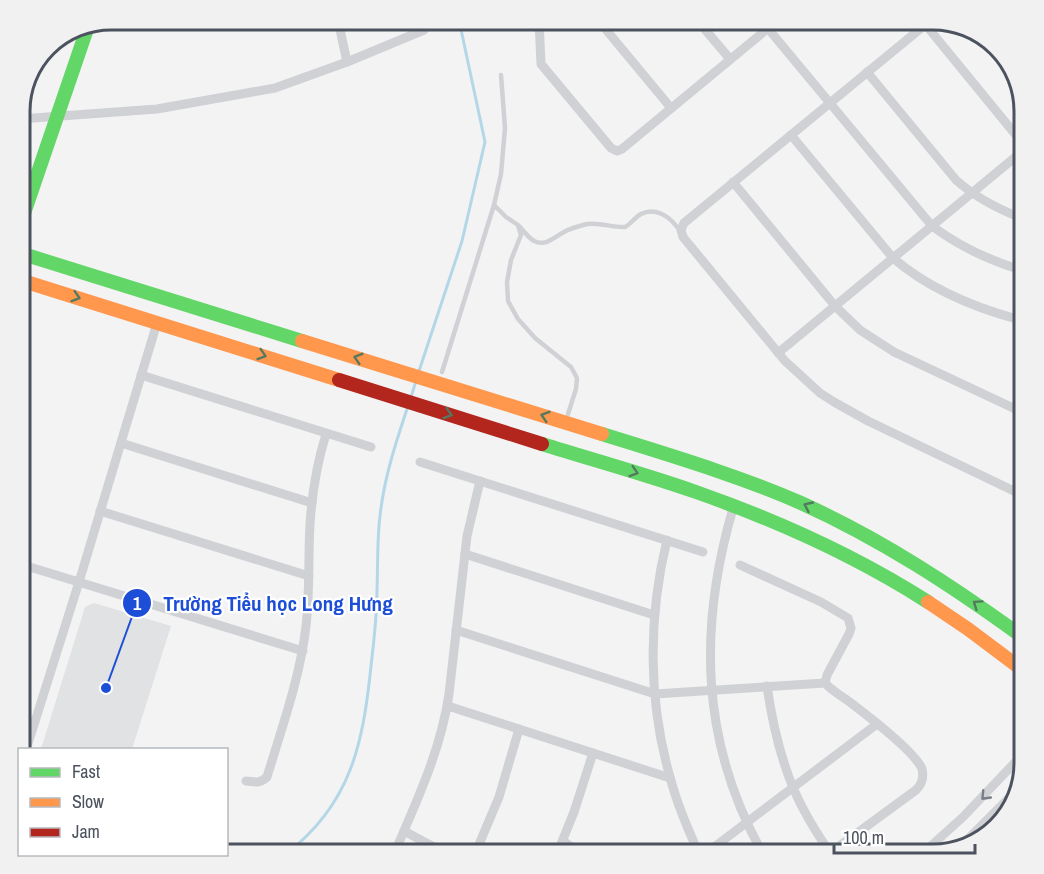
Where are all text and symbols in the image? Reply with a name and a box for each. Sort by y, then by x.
one-way arrow [70,290,81,302]
one-way arrow [256,348,267,361]
one-way arrow [353,353,364,366]
one-way arrow [442,407,453,419]
one-way arrow [540,411,551,424]
one-way arrow [628,465,639,477]
one-way arrow [804,502,815,514]
callout: Trường Tiểu học Long Hưng [122,584,405,623]
text: Trường Tiểu học Long Hưng [163,589,393,618]
text: 1 [133,591,142,616]
one-way arrow [973,600,984,611]
legend [18,748,228,856]
text: Fast [72,759,100,784]
text: Slow [72,789,104,814]
one-way arrow [981,789,992,799]
scale bar [834,817,975,855]
text: Jam [72,819,100,844]
text: 100 m [843,825,884,850]

